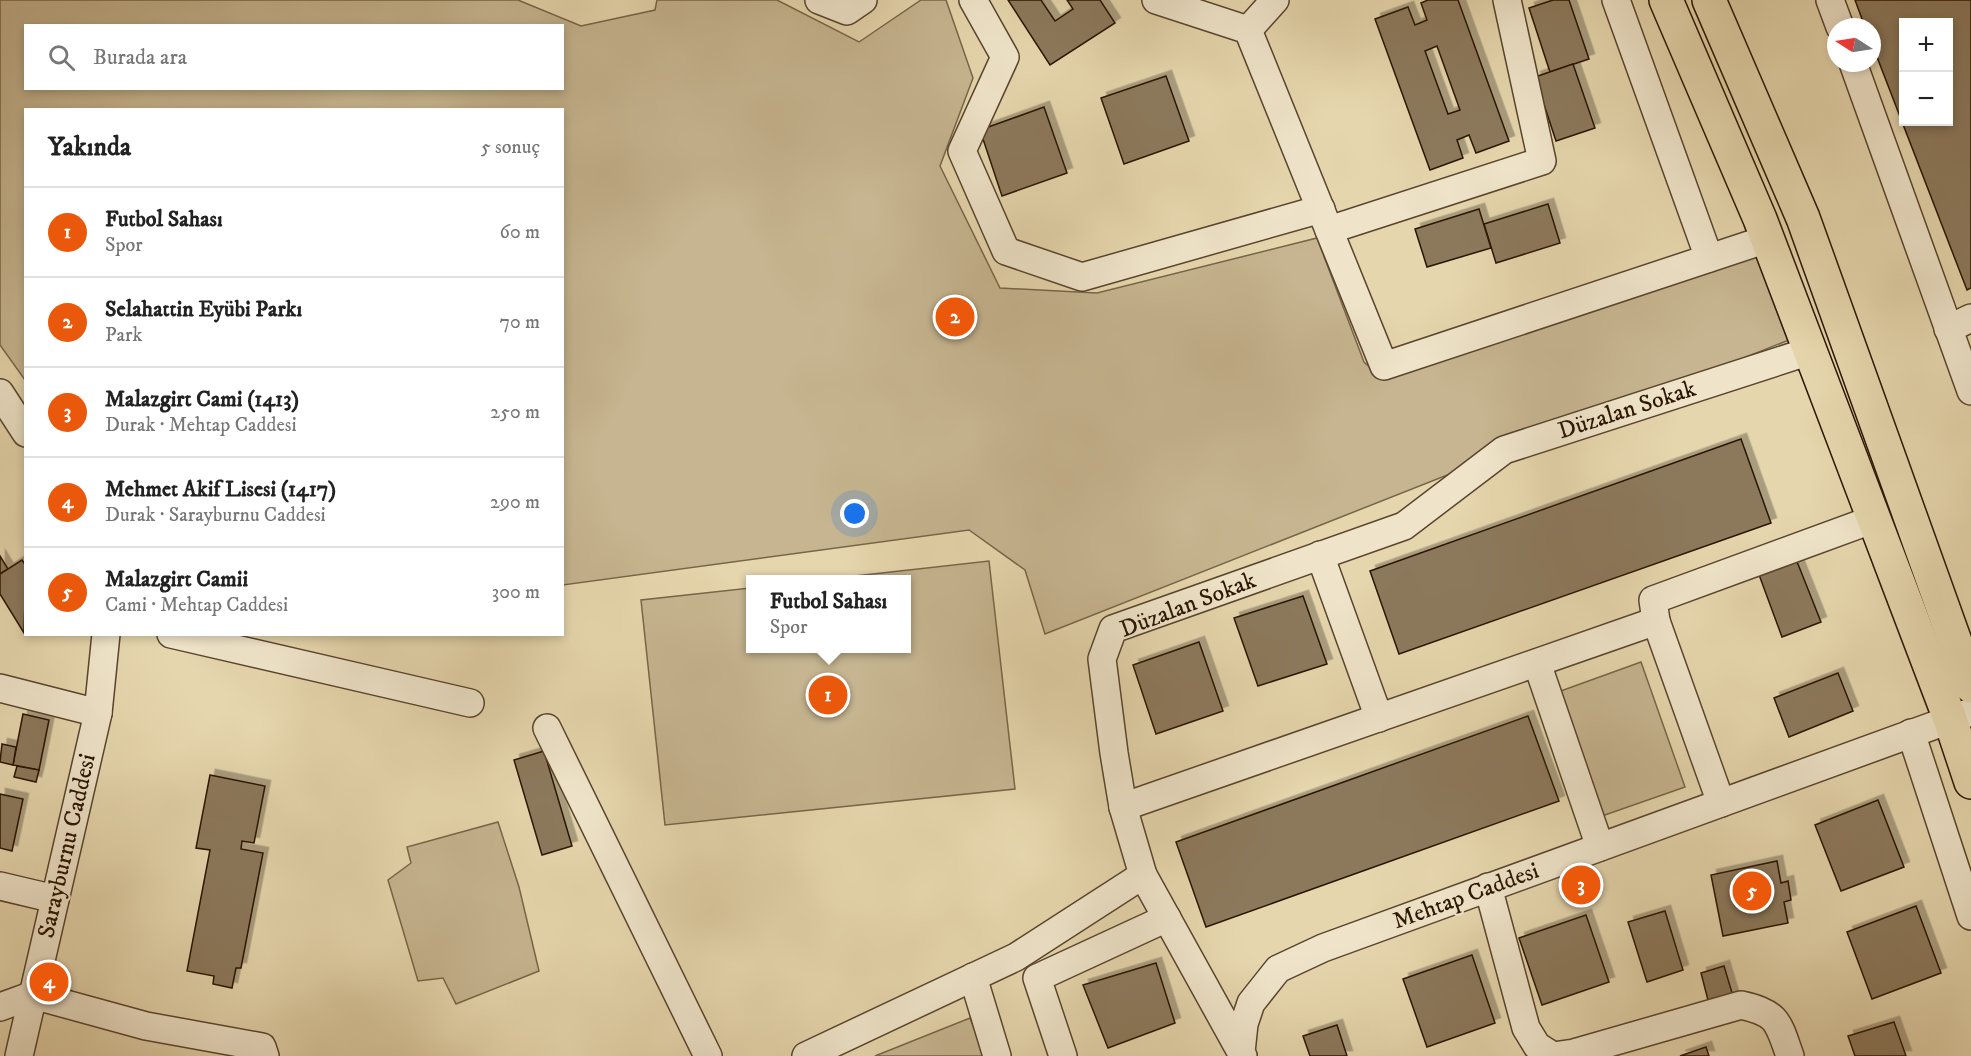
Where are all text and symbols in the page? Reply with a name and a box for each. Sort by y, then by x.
north arrow [1827,18,1881,72]
map controls [1899,18,1953,126]
button: + [1899,18,1953,72]
search box [24,24,564,90]
icon: search [45,41,78,74]
text: Burada ara [93,44,187,71]
button: − [1899,72,1953,126]
text: Yakında [48,131,131,164]
text: 5 sonuç [481,135,540,160]
text: Futbol Sahası [105,206,223,233]
text: 1 [64,220,71,245]
text: 60 m [500,220,540,245]
text: Spor [105,233,143,258]
pin: 2 [936,294,974,340]
text: Selahattin Eyübi Parkı [105,296,302,323]
text: 2 [63,310,72,335]
text: 70 m [499,310,540,335]
text: Park [105,323,142,348]
street label: Düzalan Sokak [1554,374,1700,446]
text: Malazgirt Cami (1413) [105,386,299,413]
text: 3 [64,400,71,425]
text: 250 m [490,400,540,425]
text: Durak · Mehtap Caddesi [105,413,297,438]
text: Mehmet Akif Lisesi (1417) [105,476,336,503]
text: 4 [62,490,73,515]
text: 290 m [490,490,540,515]
your location [840,499,869,528]
text: Durak · Sarayburnu Caddesi [105,503,326,528]
street label: Düzalan Sokak [1116,565,1260,645]
text: Malazgirt Camii [105,566,248,593]
popup [746,575,911,653]
text: 5 [63,580,72,605]
text: 300 m [492,580,540,605]
text: Futbol Sahası [770,588,887,615]
text: Cami · Mehtap Caddesi [105,593,288,618]
text: Spor [770,615,807,640]
pin: 1 [808,672,848,718]
street label: Sarayburnu Caddesi [31,751,103,941]
street label: Mehtap Caddesi [1389,856,1543,936]
pin: 3 [1562,862,1600,908]
pin: 5 [1732,868,1772,914]
pin: 4 [29,960,68,1004]

